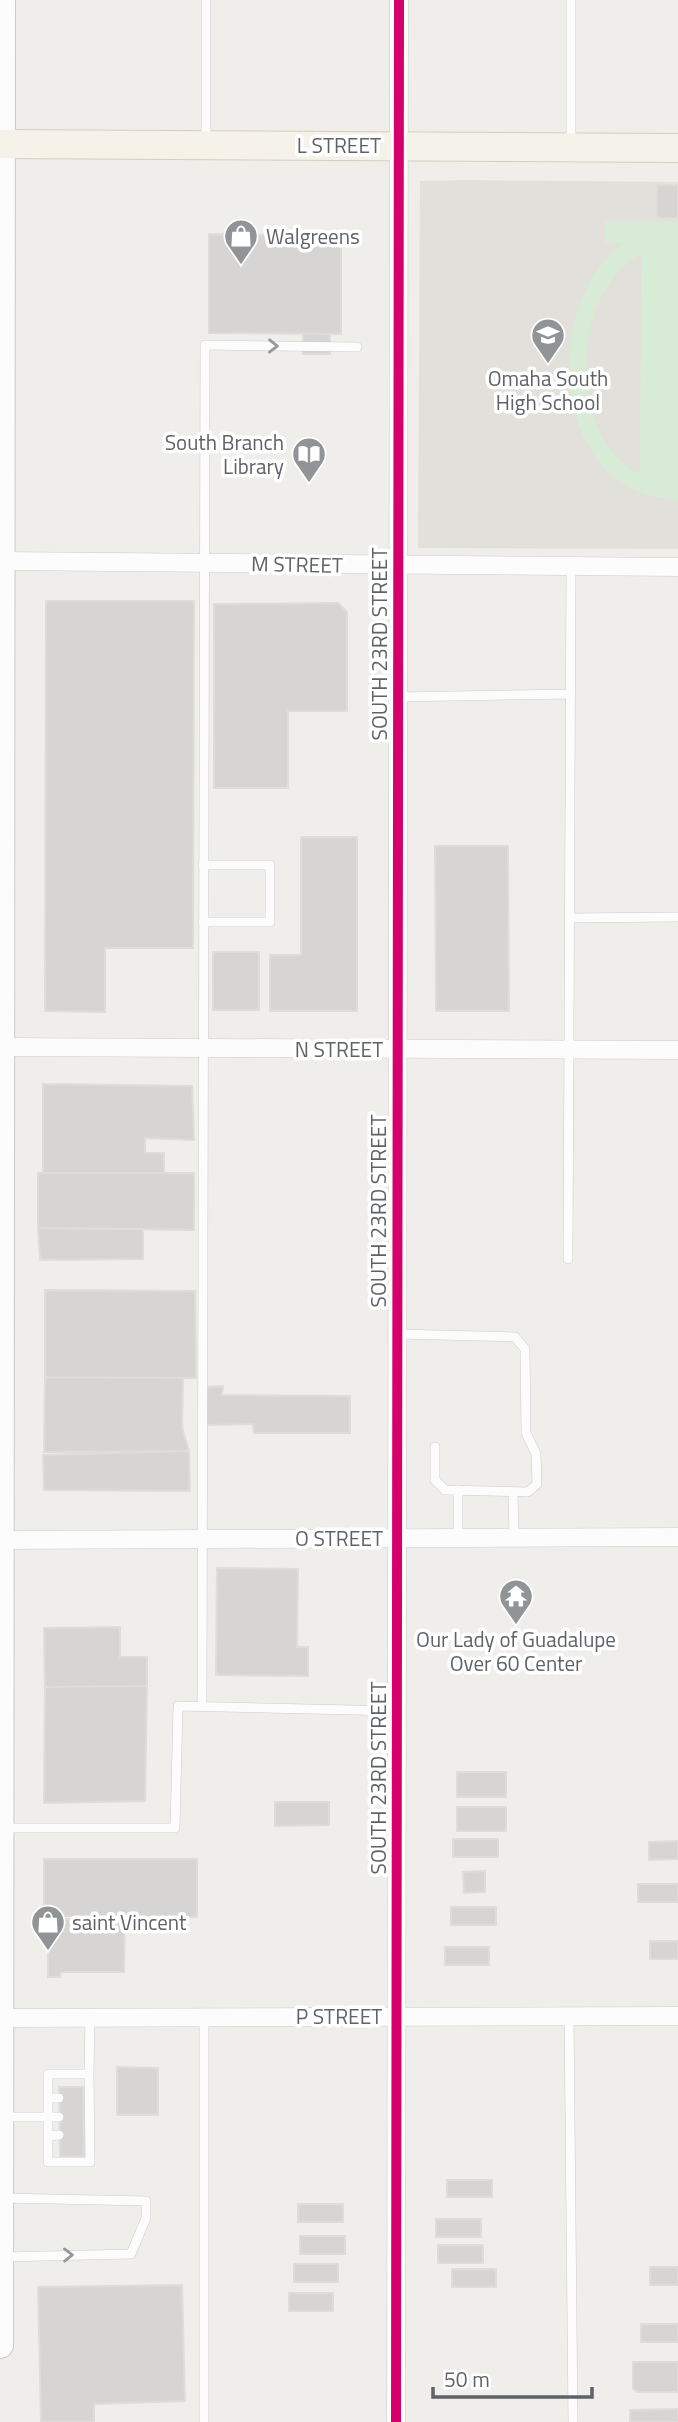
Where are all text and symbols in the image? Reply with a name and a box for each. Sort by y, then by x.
street label: L STREET [297,129,381,161]
shop icon: Walgreens [222,217,260,266]
place label: Walgreens [266,220,360,252]
school or university icon: Omaha South High School [529,316,567,365]
one-way arrow [269,338,279,354]
place label: Omaha South High School [488,362,608,418]
place label: South Branch Library [165,426,284,482]
library icon: South Branch Library [290,435,328,484]
street label: M STREET [251,547,343,581]
street label: SOUTH 23RD STREET [363,548,395,740]
street label: N STREET [295,1033,383,1065]
street label: SOUTH 23RD STREET [362,1115,394,1307]
street label: O STREET [295,1522,383,1554]
temple icon: Our Lady of Guadalupe Over 60 Center [497,1577,535,1626]
place label: Our Lady of Guadalupe Over 60 Center [416,1623,616,1679]
street label: SOUTH 23RD STREET [362,1682,394,1874]
shop icon: saint Vincent [29,1903,67,1952]
place label: saint Vincent [72,1906,187,1938]
street label: P STREET [296,2000,382,2032]
one-way arrow [63,2248,74,2263]
scale bar [433,2356,592,2400]
text: 50 m [444,2363,490,2395]

